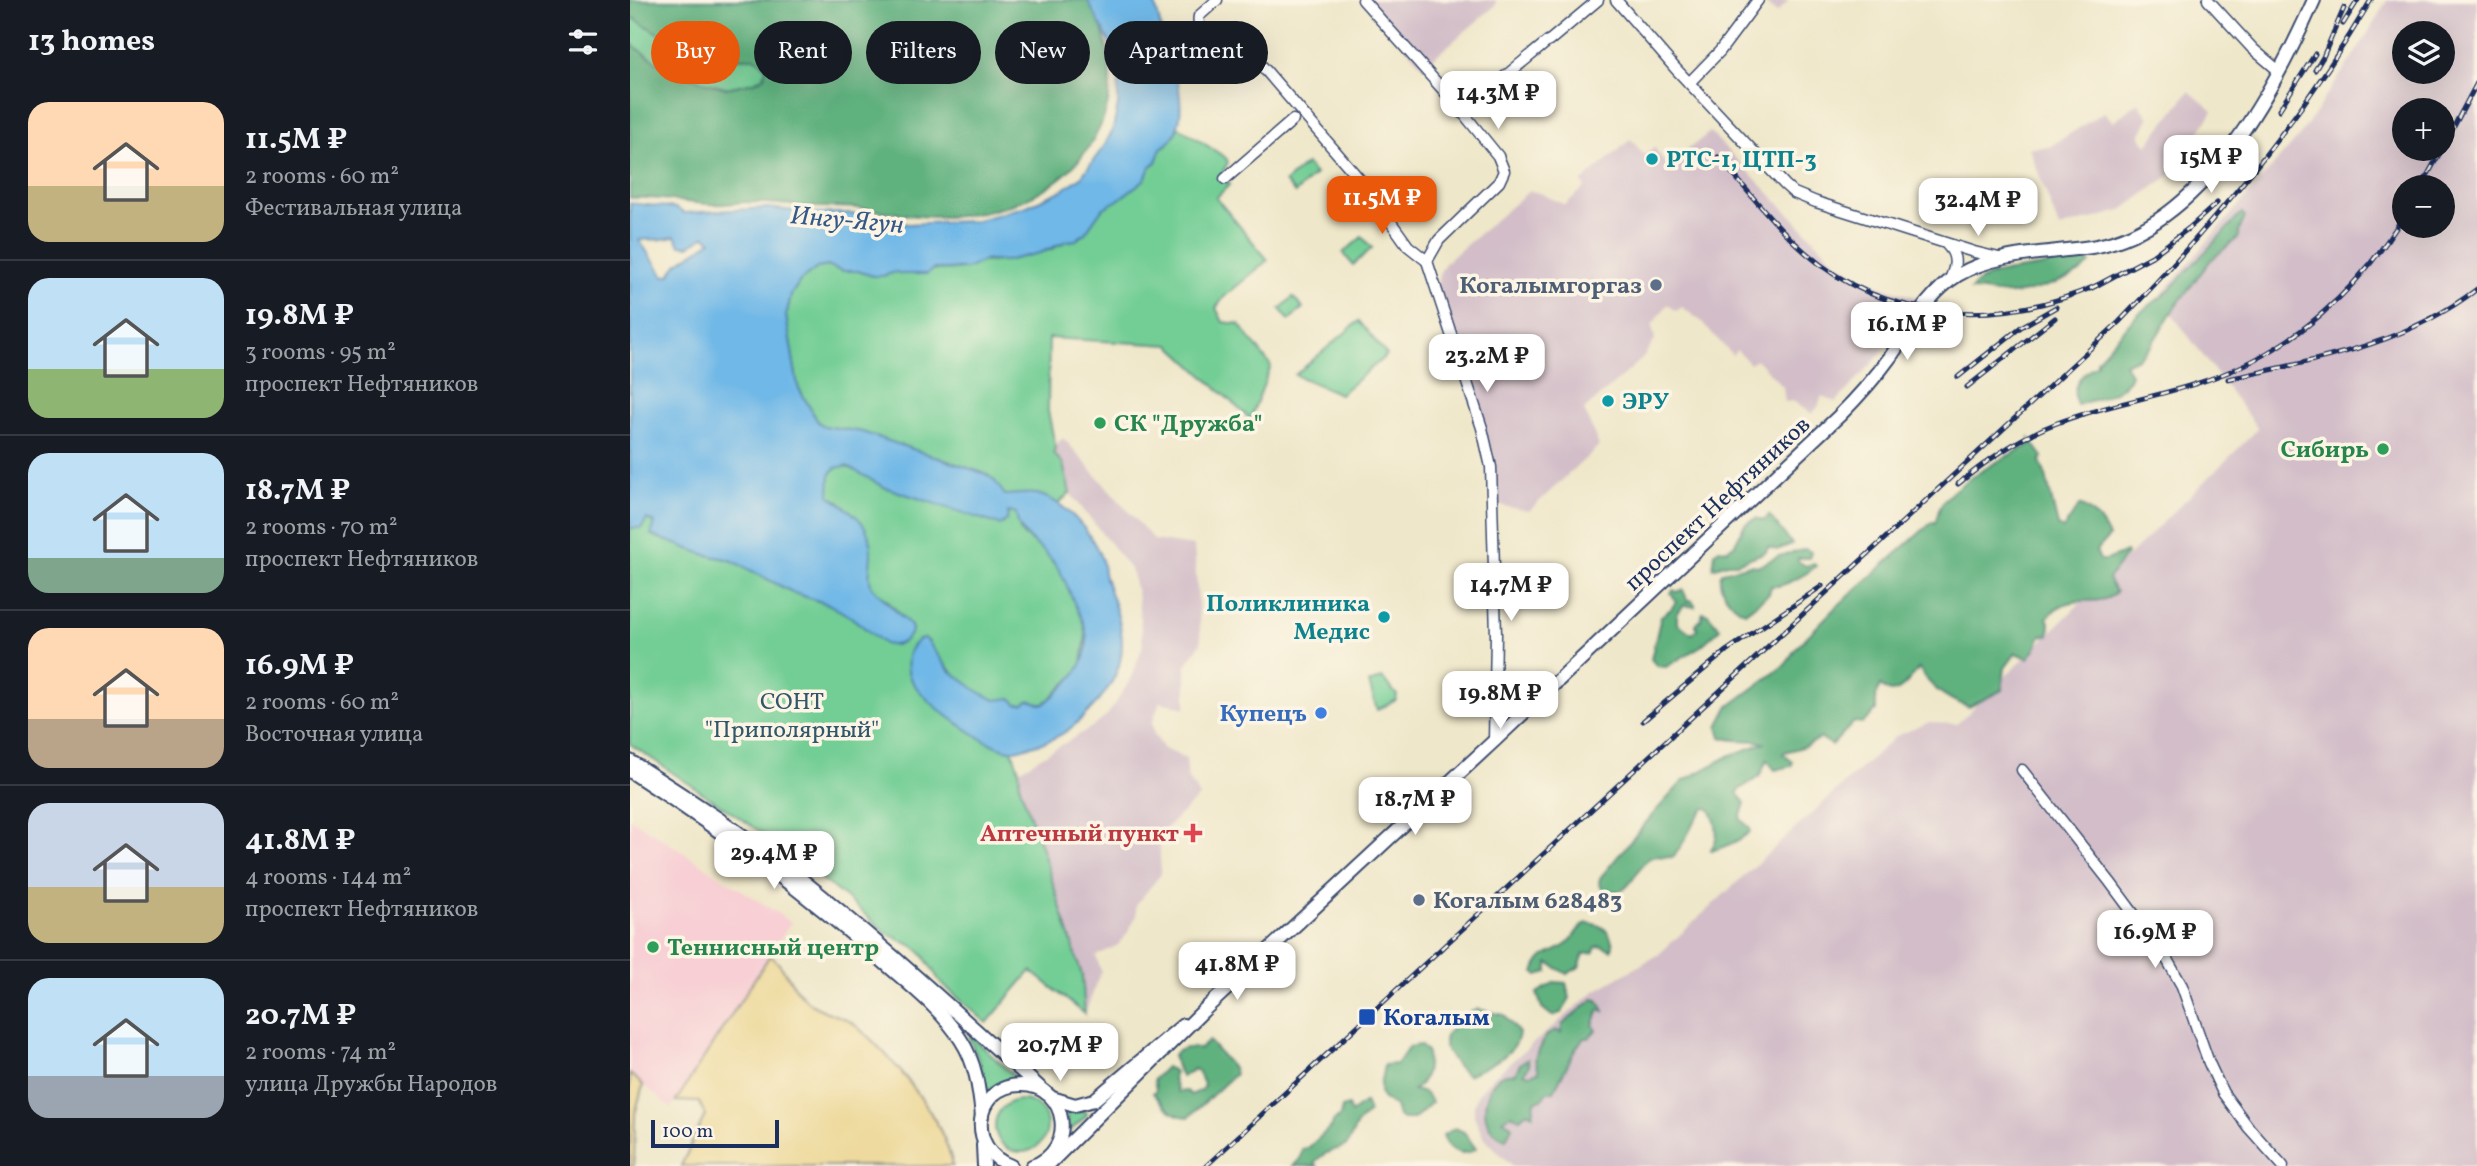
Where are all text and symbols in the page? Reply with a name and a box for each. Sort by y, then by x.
text: 13 homes [28,21,155,63]
chip: Buy [651,21,740,84]
chip: Rent [754,21,852,84]
chip: Filters [866,21,981,84]
chip: New [995,21,1090,84]
chip: Apartment [1104,21,1268,84]
map controls [2392,21,2455,238]
button: layers [2392,21,2455,84]
icon: filters [564,23,602,61]
pin: 14.3M ₽ [1433,72,1563,131]
text: 14.3M ₽ [1456,78,1540,110]
button: + [2392,98,2455,161]
text: 11.5M ₽ [245,119,347,161]
icon: home [84,130,168,214]
pin: 15M ₽ [2162,136,2260,195]
text: 15M ₽ [2180,142,2242,174]
place label: РТС-1, ЦТП-3 [1666,144,1817,178]
marker: РТС-1, ЦТП-3 [1644,151,1660,167]
text: 2 rooms · 60 m² [245,161,399,193]
button: − [2392,175,2455,238]
pin: 11.5M ₽ [1317,176,1447,236]
pin: 32.4M ₽ [1913,178,2043,238]
text: 11.5M ₽ [1343,183,1421,215]
text: 32.4M ₽ [1935,185,2021,217]
text: Фестивальная улица [245,193,463,225]
water label: Ингу-Ягун [788,198,905,244]
place label: Когалымгоргаз [1459,270,1642,304]
marker: Когалымгоргаз [1648,277,1664,293]
text: 19.8M ₽ [245,295,354,337]
pin: 16.1M ₽ [1842,302,1972,362]
icon: home [84,306,168,390]
text: 16.1M ₽ [1867,309,1947,341]
pin: 23.2M ₽ [1422,334,1552,394]
text: 3 rooms · 95 m² [245,337,396,369]
text: 23.2M ₽ [1445,341,1529,373]
text: проспект Нефтяников [245,369,478,401]
place label: ЭРУ [1622,386,1669,420]
marker: ЭРУ [1600,393,1616,409]
place label: СК "Дружба" [1114,408,1263,442]
street label: проспект Нефтяников [1618,409,1819,600]
marker: СК "Дружба" [1092,415,1108,431]
place label: Сибирь [2280,434,2369,468]
marker: Сибирь [2375,441,2391,457]
text: 18.7M ₽ [245,470,350,512]
icon: home [84,481,168,565]
text: 2 rooms · 70 m² [245,512,398,544]
text: проспект Нефтяников [245,544,478,576]
pin: 14.7M ₽ [1446,564,1576,623]
text: 14.7M ₽ [1470,570,1552,602]
place label: Поликлиника Медис [1206,588,1370,650]
marker: Поликлиника Медис [1376,609,1392,625]
text: 16.9M ₽ [245,645,354,687]
icon: home [84,656,168,740]
pin: 19.8M ₽ [1435,672,1565,731]
text: 19.8M ₽ [1458,678,1542,710]
park label: СОНТ "Приполярный" [705,686,879,748]
text: 2 rooms · 60 m² [245,687,399,719]
place label: Купецъ [1219,698,1307,732]
marker: Купецъ [1313,705,1329,721]
text: Восточная улица [245,719,423,751]
pin: 18.7M ₽ [1350,778,1480,837]
text: 18.7M ₽ [1375,784,1455,816]
place label: Аптечный пункт [980,818,1179,852]
text: 41.8M ₽ [245,820,356,862]
marker: Аптечный пункт [1185,825,1201,841]
icon: home [84,831,168,915]
pin: 29.4M ₽ [709,832,839,891]
text: 29.4M ₽ [730,838,818,870]
text: 4 rooms · 144 m² [245,862,411,894]
place label: Когалым 628483 [1433,885,1622,919]
marker: Когалым 628483 [1411,892,1427,908]
text: проспект Нефтяников [245,894,478,926]
pin: 16.9M ₽ [2090,911,2220,970]
text: 16.9M ₽ [2113,917,2197,949]
place label: Теннисный центр [667,932,879,966]
marker: Теннисный центр [645,939,661,955]
pin: 41.8M ₽ [1172,942,1302,1002]
text: 41.8M ₽ [1195,949,1279,981]
text: 20.7M ₽ [245,995,356,1037]
place label: Когалым [1383,1002,1490,1036]
icon: home [84,1006,168,1090]
marker: Когалым [1357,1007,1377,1027]
pin: 20.7M ₽ [995,1024,1125,1083]
text: 20.7M ₽ [1017,1030,1103,1062]
text: 2 rooms · 74 m² [245,1037,396,1069]
text: улица Дружбы Народов [245,1069,497,1101]
scale bar [651,1117,779,1149]
text: 100 m [662,1119,713,1145]

